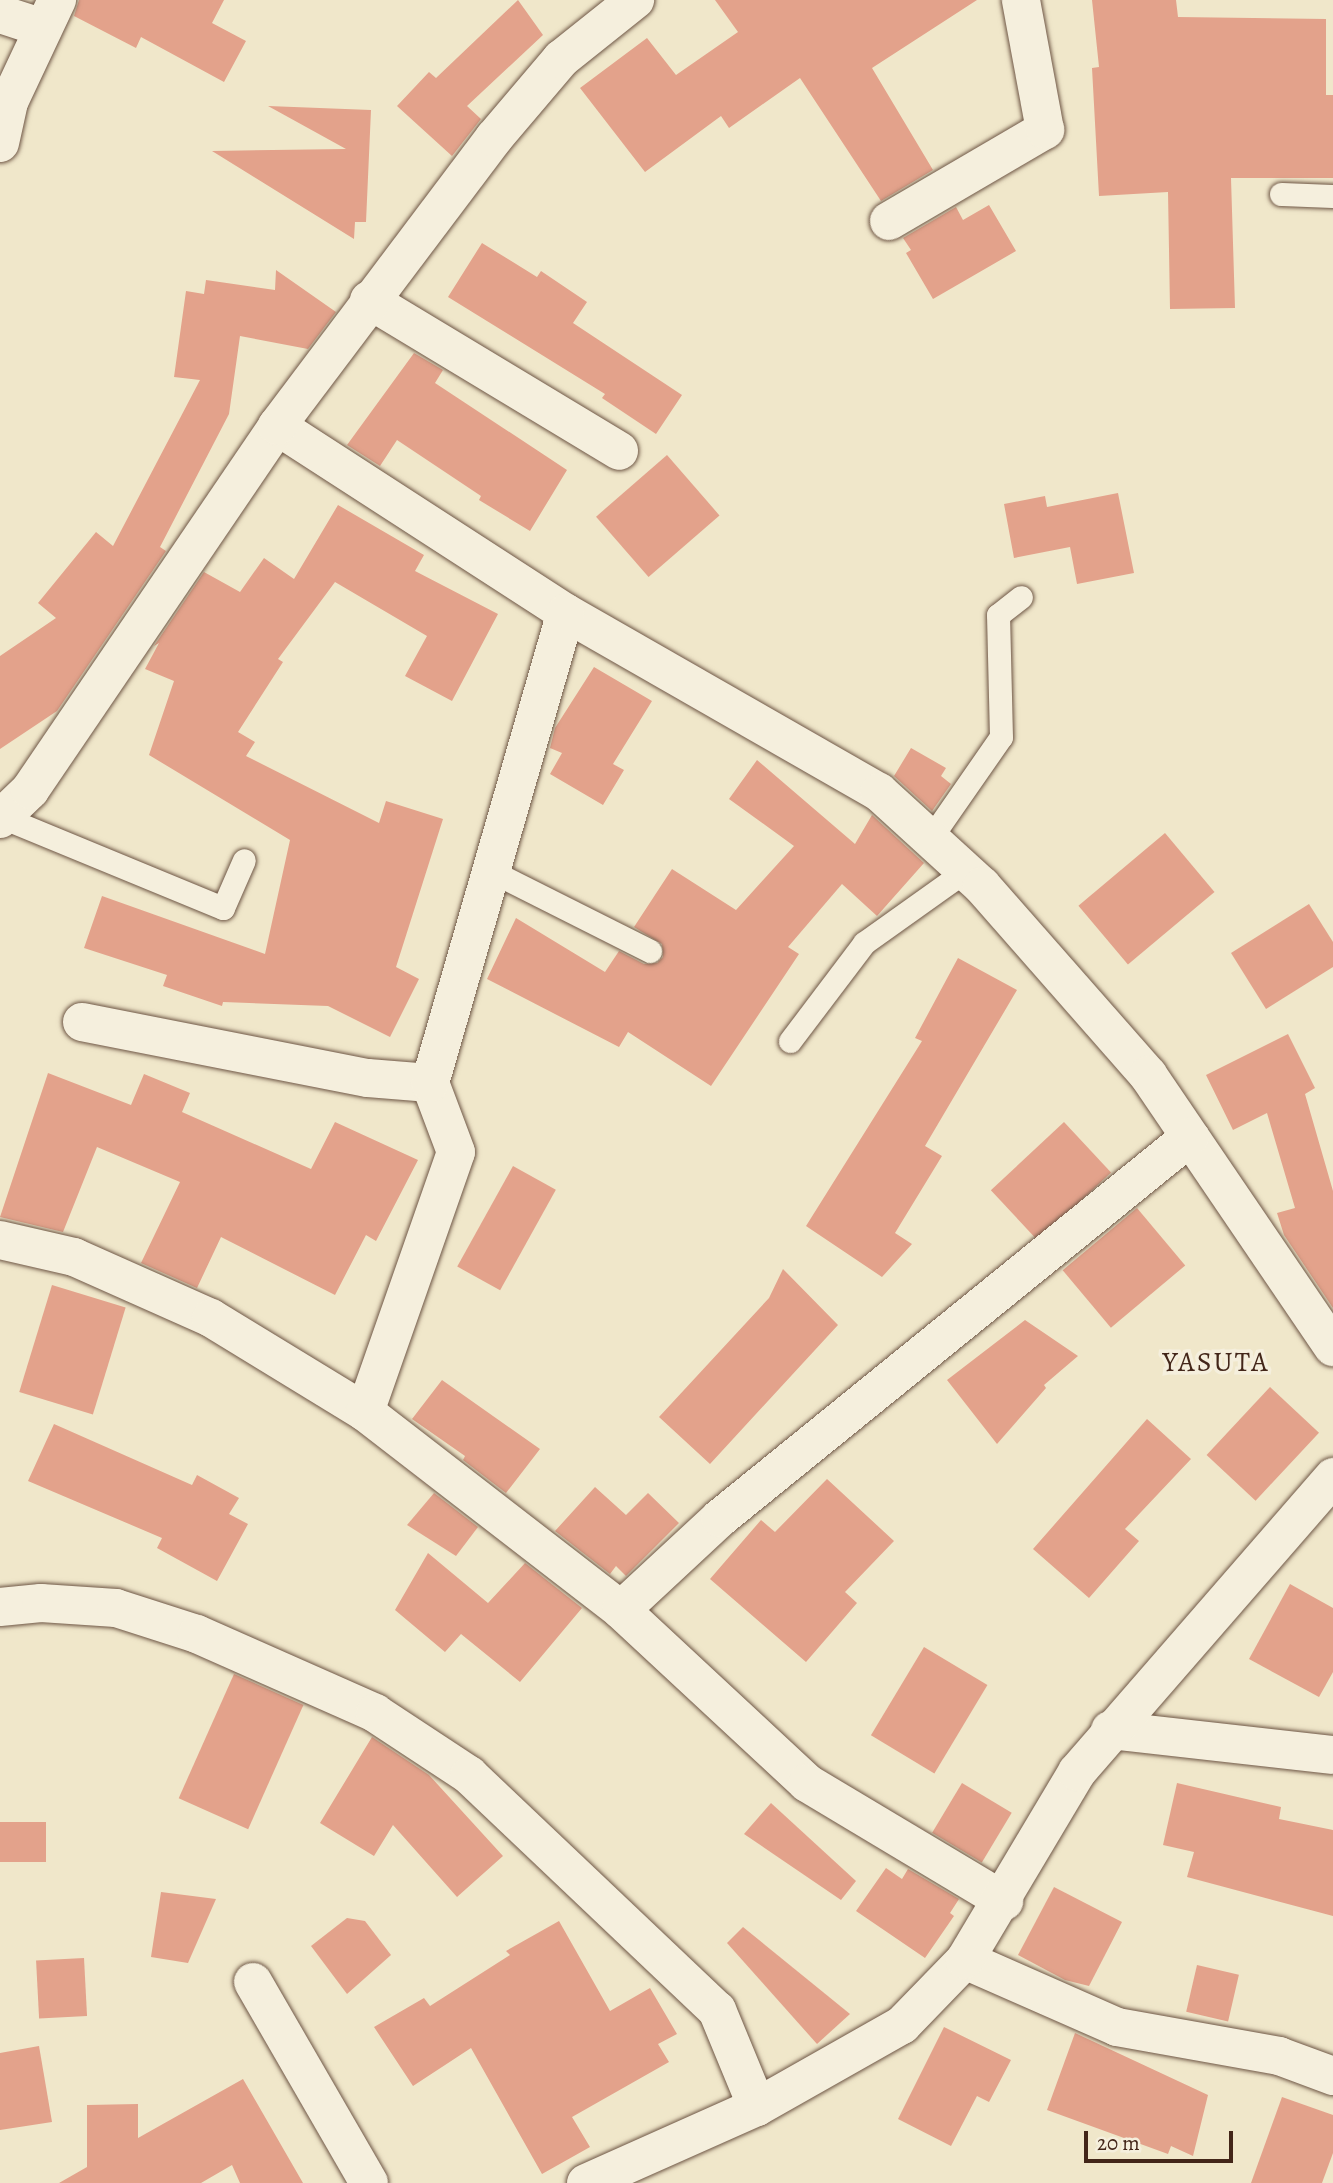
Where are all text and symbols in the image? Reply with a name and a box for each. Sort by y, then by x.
district label: YASUTA [1163,1345,1269,1379]
scale bar [1088,2116,1237,2160]
text: 20 m [1097,2129,1140,2157]

